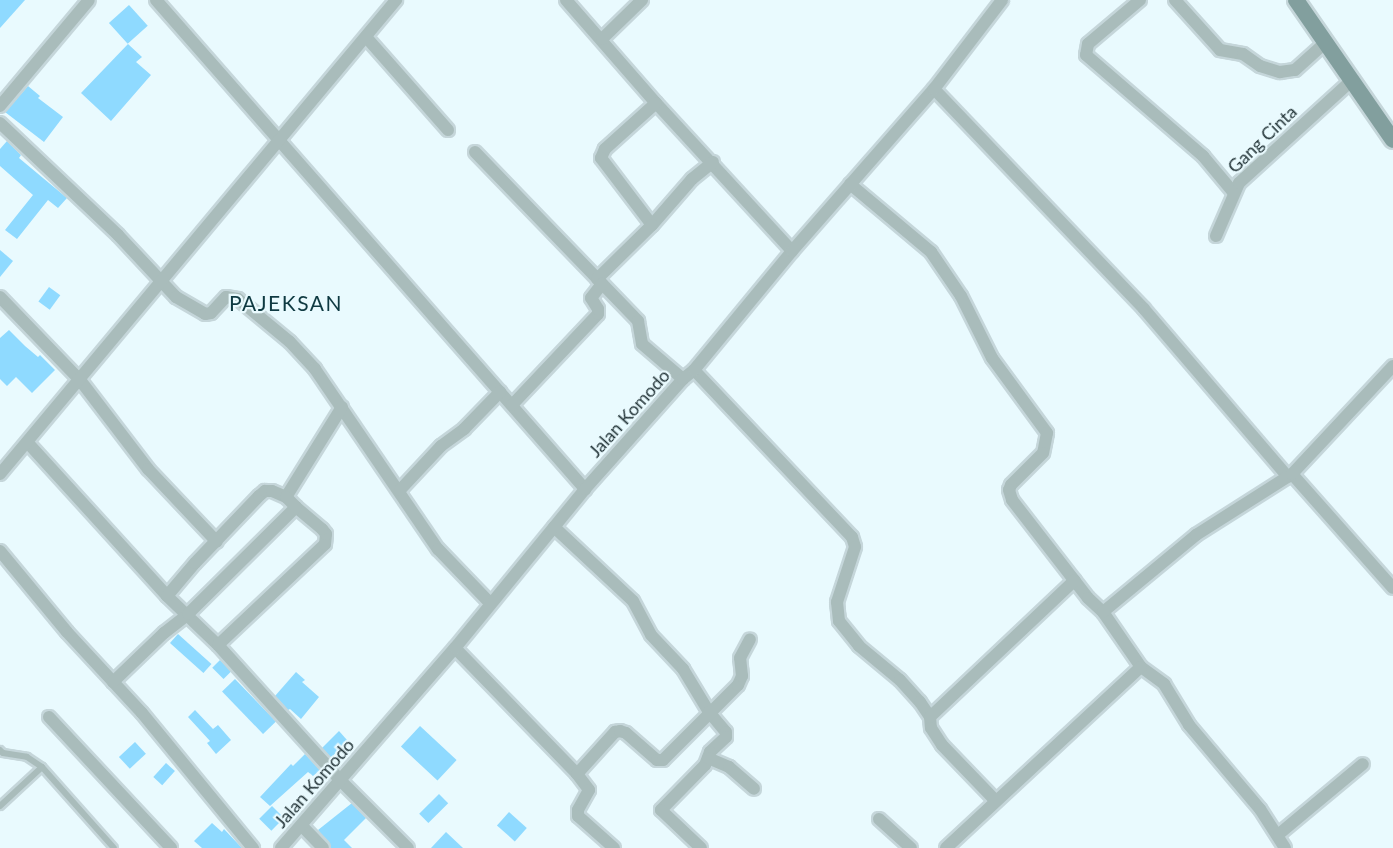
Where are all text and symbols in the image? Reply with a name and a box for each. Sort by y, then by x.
street label: Gang Cinta [1223,101,1301,177]
district label: PAJEKSAN [229,290,343,316]
street label: Jalan Komodo [584,365,674,461]
street label: Jalan Komodo [270,734,358,832]

